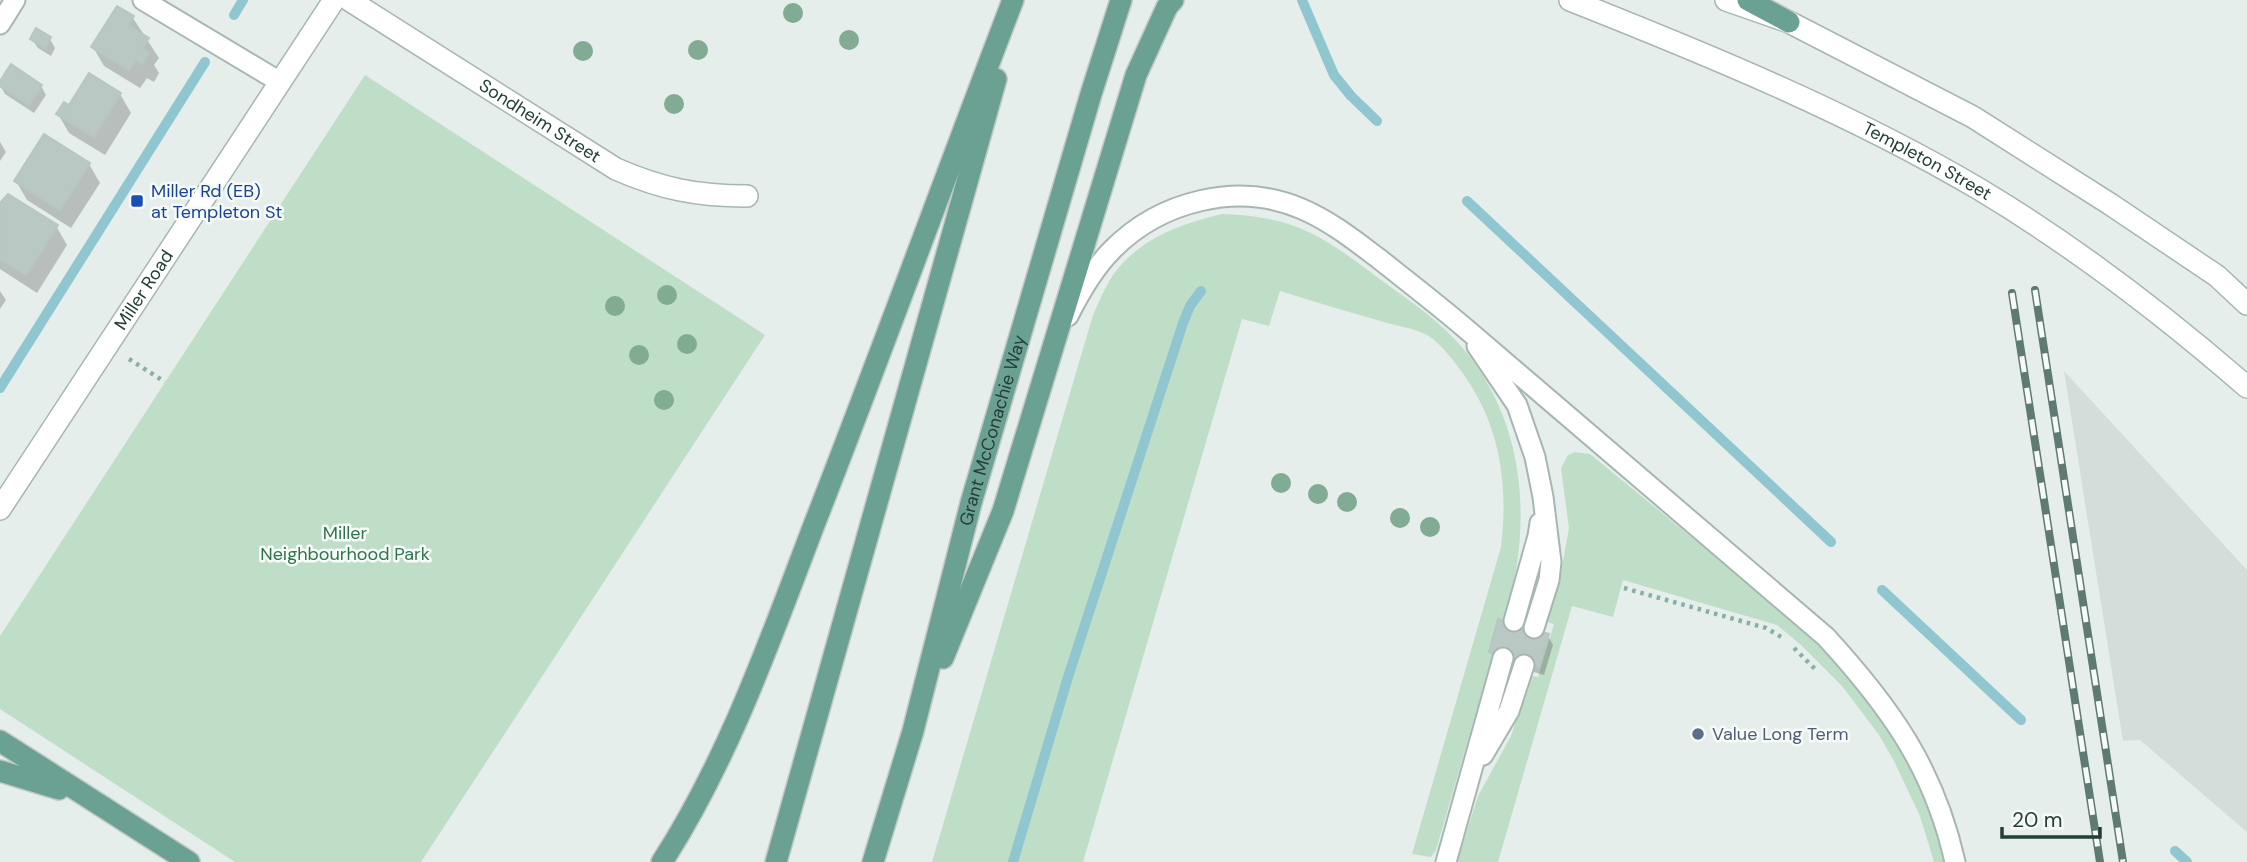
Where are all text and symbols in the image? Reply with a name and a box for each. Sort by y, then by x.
street label: Sondheim Street [475,73,605,168]
street label: Templeton Street [1858,116,1996,206]
place label: Miller Rd (EB) at Templeton St [151,179,282,224]
marker: Miller Rd (EB) at Templeton St [129,193,145,209]
street label: Miller Road [109,245,179,335]
street label: Grant McConachie Way [954,332,1032,528]
park label: Miller Neighbourhood Park [260,521,430,566]
place label: Value Long Term [1712,722,1849,746]
marker: Value Long Term [1690,726,1706,742]
scale bar [2002,796,2100,840]
text: 20 m [2012,806,2063,834]

